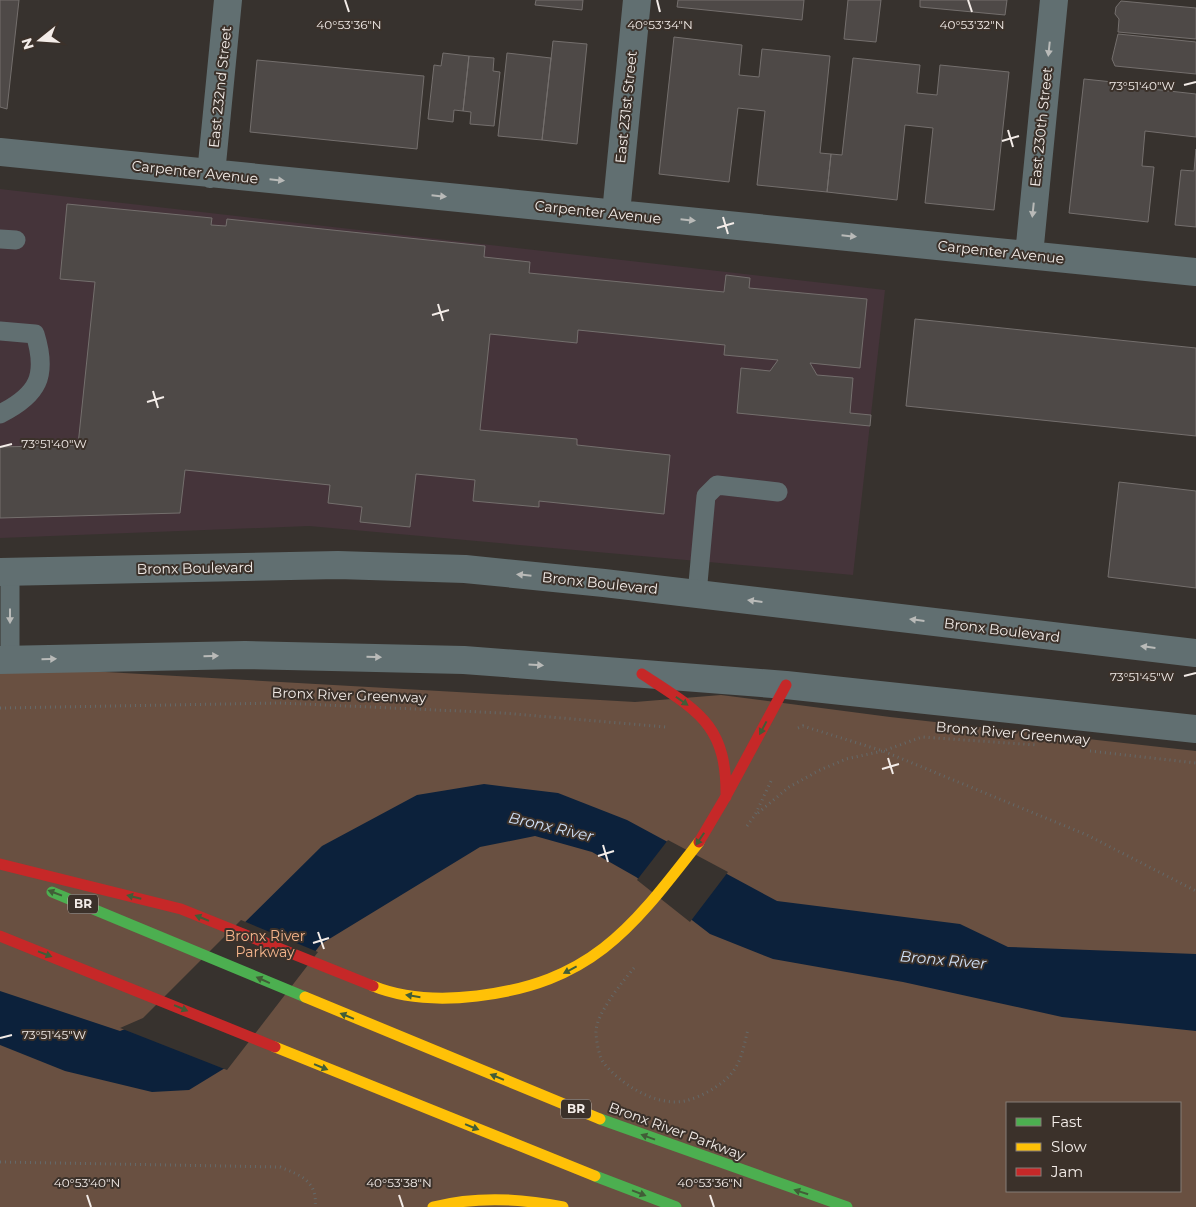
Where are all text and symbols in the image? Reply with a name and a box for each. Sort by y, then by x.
north arrow [15,15,65,65]
text: 40°53'36"N [316,17,382,32]
text: 40°53'34"N [627,17,693,32]
text: 40°53'32"N [940,17,1004,32]
street label: East 232nd Street [205,25,235,149]
text: N [17,36,38,52]
one-way arrow [1045,41,1053,57]
street label: East 231st Street [611,50,641,164]
street label: East 230th Street [1026,66,1056,188]
text: 73°51'40"W [1109,78,1175,93]
street label: Carpenter Avenue [131,156,259,188]
one-way arrow [269,176,285,184]
one-way arrow [431,192,447,200]
street label: Carpenter Avenue [534,196,662,228]
one-way arrow [1029,202,1037,218]
one-way arrow [680,217,696,225]
one-way arrow [842,233,858,241]
street label: Carpenter Avenue [937,236,1065,268]
text: 73°51'40"W [21,436,87,451]
street label: Bronx Boulevard [136,558,254,578]
street label: Bronx Boulevard [541,568,659,598]
one-way arrow [516,571,532,579]
one-way arrow [747,597,763,605]
one-way arrow [6,608,14,624]
street label: Bronx Boulevard [943,614,1061,646]
one-way arrow [908,616,924,624]
one-way arrow [1139,643,1155,651]
one-way arrow [203,651,219,659]
one-way arrow [366,653,382,661]
one-way arrow [41,654,57,662]
one-way arrow [528,662,544,670]
text: 73°51'45"W [1110,669,1174,684]
street label: Bronx River Greenway [271,683,427,707]
one-way arrow [675,696,689,706]
street label: Bronx River Greenway [935,717,1091,749]
one-way arrow [759,721,767,735]
water label: Bronx River [507,808,596,846]
one-way arrow [695,833,705,846]
one-way arrow [48,889,63,896]
one-way arrow [127,893,142,901]
road number: BR [68,894,98,914]
one-way arrow [195,913,210,921]
park label: Bronx River Parkway [225,927,306,961]
water label: Bronx River [899,946,988,973]
one-way arrow [38,951,53,958]
one-way arrow [563,966,577,974]
one-way arrow [256,976,270,984]
one-way arrow [404,991,420,999]
one-way arrow [174,1005,188,1013]
one-way arrow [339,1012,354,1019]
text: 73°51'45"W [22,1027,86,1042]
one-way arrow [314,1063,328,1071]
one-way arrow [490,1073,504,1081]
street label: Bronx River Parkway [606,1098,748,1164]
road number: BR [561,1100,591,1118]
legend [1006,1102,1181,1192]
text: Fast [1051,1112,1082,1131]
one-way arrow [465,1124,479,1132]
one-way arrow [640,1133,655,1141]
text: Slow [1051,1137,1087,1156]
text: Jam [1050,1162,1083,1181]
text: 40°53'40"N [54,1175,120,1190]
text: 40°53'38"N [366,1175,432,1190]
text: 40°53'36"N [677,1175,743,1190]
one-way arrow [793,1187,808,1195]
one-way arrow [632,1190,646,1198]

